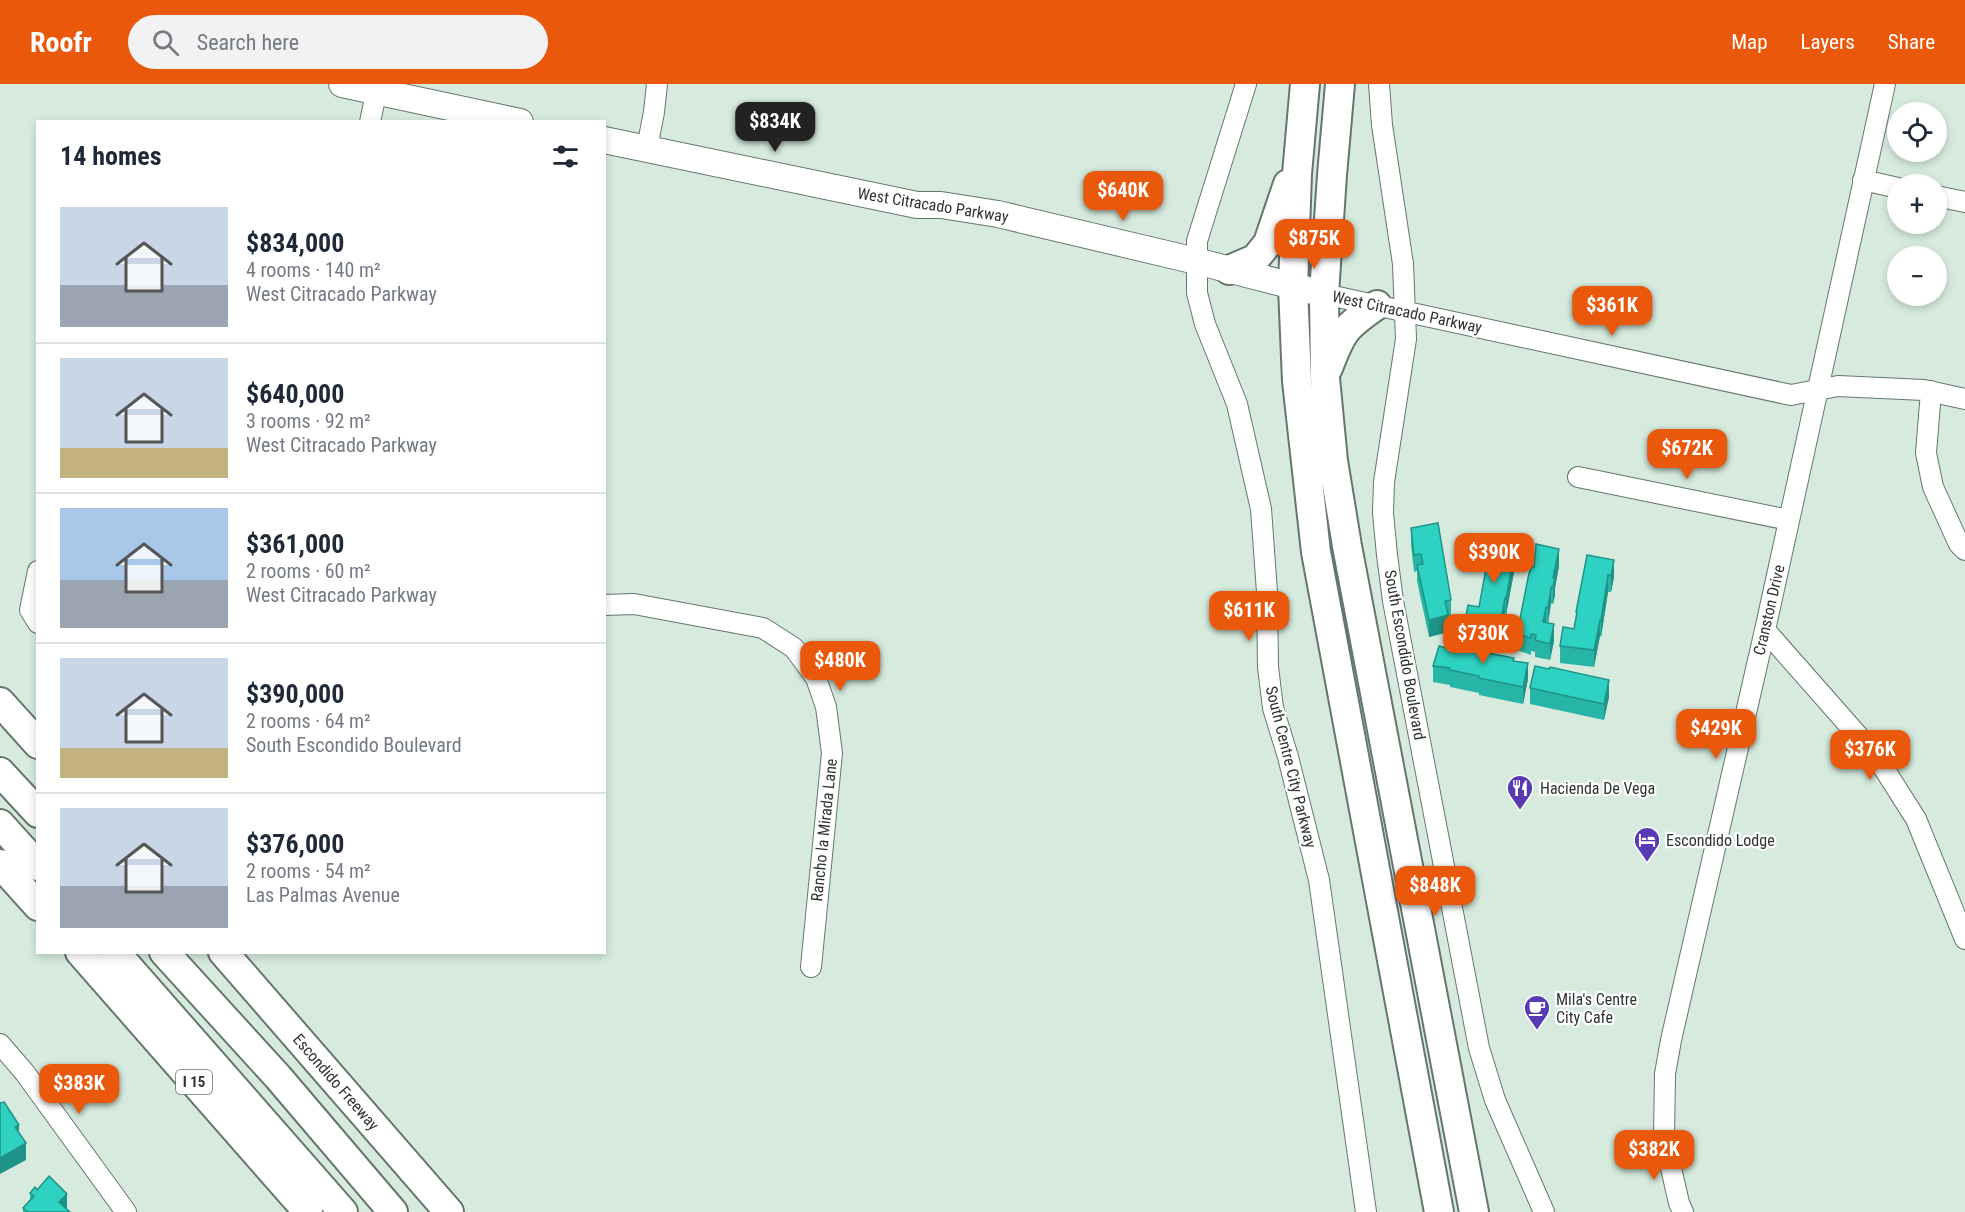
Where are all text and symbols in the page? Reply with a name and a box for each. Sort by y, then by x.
search box [128,15,548,69]
text: Roofr [30,26,92,59]
icon: search [149,26,182,59]
text: Search here [197,30,299,55]
text: Map [1731,30,1768,54]
text: Layers [1801,30,1855,54]
text: Share [1888,30,1935,54]
pin: $834K [733,102,817,153]
map controls [1887,102,1947,306]
button: locate [1887,102,1947,162]
text: $834K [749,109,801,133]
icon: filters [549,140,582,173]
text: 14 homes [60,141,162,171]
pin: $640K [1081,171,1165,222]
button: + [1887,174,1947,234]
text: $640K [1097,178,1149,202]
street label: West Citracado Parkway [856,184,1010,226]
pin: $875K [1272,219,1356,270]
text: $875K [1288,226,1340,250]
text: $834,000 [246,228,344,258]
icon: home [108,231,180,303]
button: − [1887,246,1947,306]
text: 4 rooms · 140 m² [246,258,381,282]
text: West Citracado Parkway [246,282,437,306]
pin: $361K [1570,286,1654,337]
street label: West Citracado Parkway [1330,287,1484,337]
text: $361K [1586,293,1638,317]
text: $640,000 [246,379,344,409]
icon: home [108,382,180,454]
text: 3 rooms · 92 m² [246,409,371,433]
pin: $672K [1645,429,1729,480]
text: West Citracado Parkway [246,433,437,457]
text: $672K [1661,436,1713,460]
text: $361,000 [246,529,344,559]
icon: home [108,532,180,604]
pin: $390K [1452,533,1536,584]
text: $390K [1468,540,1520,564]
text: 2 rooms · 60 m² [246,559,371,583]
street label: Cranston Drive [1749,563,1789,657]
street label: South Escondido Boulevard [1381,568,1429,742]
text: West Citracado Parkway [246,583,437,607]
pin: $611K [1207,591,1291,642]
text: $611K [1223,598,1275,622]
pin: $730K [1441,614,1525,665]
text: $730K [1457,621,1509,645]
pin: $480K [798,641,882,692]
text: $480K [814,648,866,672]
text: $390,000 [246,679,344,709]
icon: home [108,682,180,754]
street label: South Centre City Parkway [1262,684,1320,850]
text: 2 rooms · 64 m² [246,709,371,733]
pin: $429K [1674,709,1758,760]
text: $429K [1690,716,1742,740]
pin: $376K [1828,730,1912,781]
text: South Escondido Boulevard [246,733,462,757]
text: $376K [1844,737,1896,761]
street label: Rancho la Mirada Lane [807,758,841,902]
restaurant icon: Hacienda De Vega [1505,773,1535,811]
place label: Hacienda De Vega [1540,779,1655,798]
hotel icon: Escondido Lodge [1632,825,1662,863]
text: $376,000 [246,829,344,859]
place label: Escondido Lodge [1666,831,1775,850]
icon: home [108,832,180,904]
text: 2 rooms · 54 m² [246,859,371,883]
pin: $848K [1393,866,1477,917]
text: $848K [1409,873,1461,897]
text: Las Palmas Avenue [246,883,400,907]
place label: Mila's Centre City Cafe [1556,990,1637,1027]
cafe icon: Mila's Centre City Cafe [1522,993,1552,1031]
street label: Escondido Freeway [289,1030,383,1134]
pin: $383K [37,1064,121,1115]
road number: I 15 [176,1070,212,1094]
text: $383K [53,1071,105,1095]
pin: $382K [1612,1130,1696,1181]
text: $382K [1628,1137,1680,1161]

